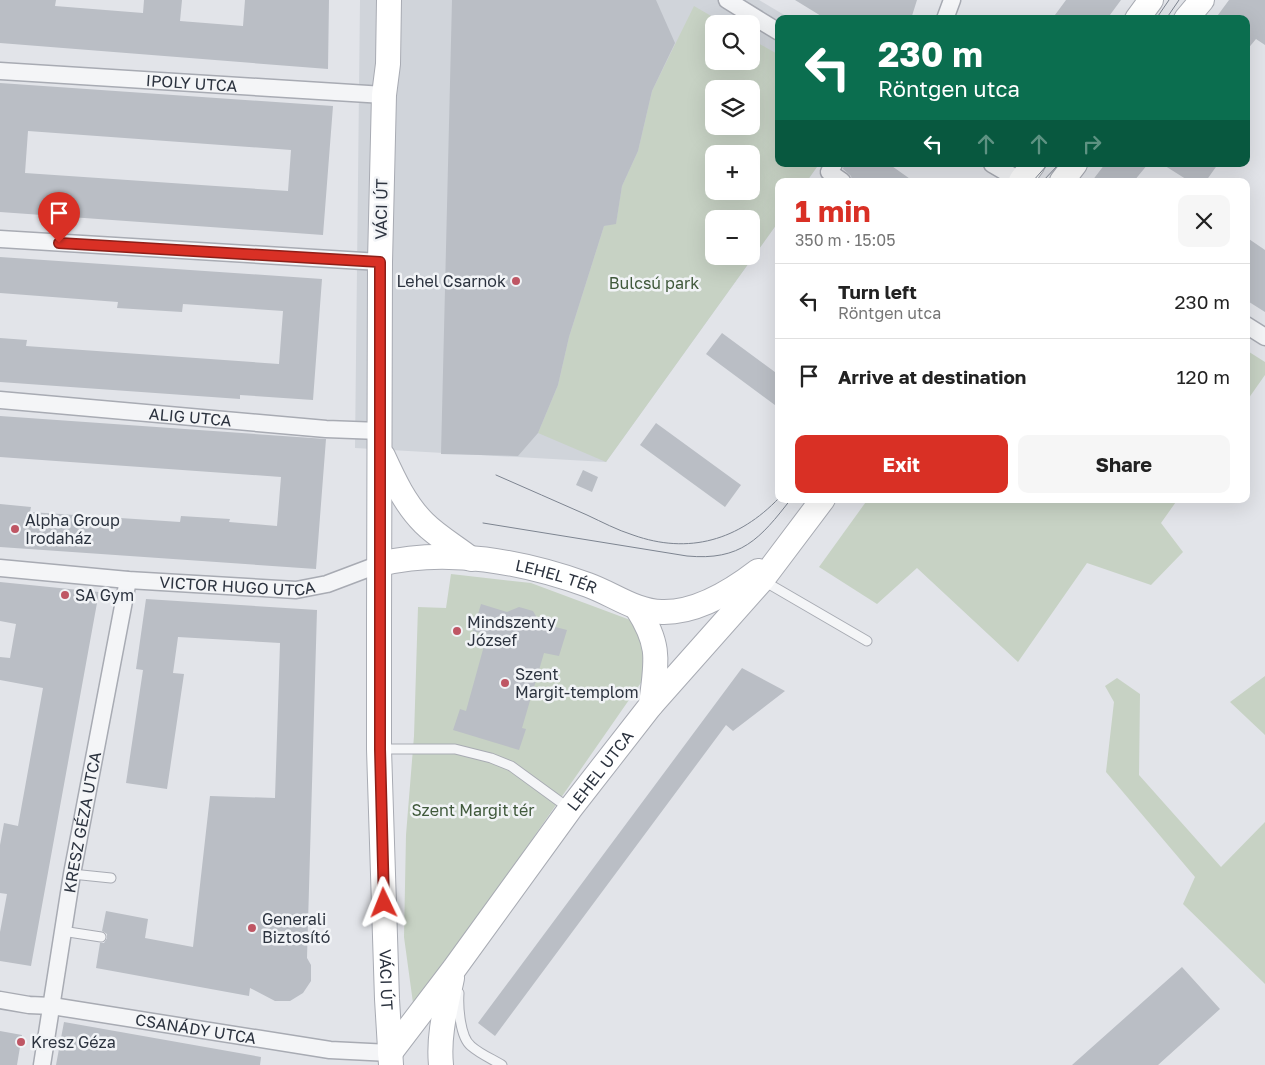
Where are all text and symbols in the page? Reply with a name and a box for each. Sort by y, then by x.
map controls [705,15,760,265]
button: search [705,15,760,70]
text: 230 m [878,33,983,75]
icon: left [795,35,860,100]
street label: IPOLY UTCA [145,70,238,96]
text: Röntgen utca [878,75,1020,102]
button: layers [705,80,760,135]
icon: left [919,130,947,158]
icon: ahead [972,130,1000,158]
icon: ahead [1025,130,1053,158]
icon: right [1078,130,1106,158]
button: + [705,145,760,200]
street label: VÁCI ÚT [370,178,392,240]
pin [38,192,80,243]
text: 1 min [795,193,871,229]
button: close [1178,195,1230,247]
icon: arrive [45,199,73,227]
button: − [705,210,760,265]
text: 350 m · 15:05 [795,230,896,250]
place label: Lehel Csarnok [396,271,506,291]
park label: Bulcsú park [609,273,699,293]
marker: Lehel Csarnok [510,275,522,287]
text: Turn left [838,280,917,303]
icon: left [795,287,823,315]
text: 230 m [1175,290,1230,313]
text: Röntgen utca [838,303,941,323]
icon: arrive [795,362,823,390]
text: Arrive at destination [838,365,1026,388]
text: 120 m [1176,365,1230,388]
street label: ALIG UTCA [148,403,233,431]
button: Exit [795,435,1008,493]
button: Share [1018,435,1230,493]
place label: Alpha Group Irodaház [25,510,120,548]
marker: Alpha Group Irodaház [9,523,21,535]
street label: LEHEL TÉR [514,555,600,598]
street label: VICTOR HUGO UTCA [159,572,317,600]
place label: SA Gym [75,585,134,605]
marker: SA Gym [59,589,71,601]
place label: Mindszenty József [467,612,556,650]
marker: Mindszenty József [451,625,463,637]
place label: Szent Margit-templom [515,664,639,702]
marker: Szent Margit-templom [499,677,511,689]
street label: LEHEL UTCA [562,726,638,815]
street label: KRESZ GÉZA UTCA [59,750,105,894]
park label: Szent Margit tér [412,800,534,820]
position arrow [357,876,409,928]
place label: Generali Biztosító [262,909,330,947]
marker: Generali Biztosító [246,922,258,934]
street label: VÁCI ÚT [375,949,398,1011]
street label: CSANÁDY UTCA [134,1009,258,1048]
place label: Kresz Géza [31,1032,116,1052]
marker: Kresz Géza [15,1036,27,1048]

